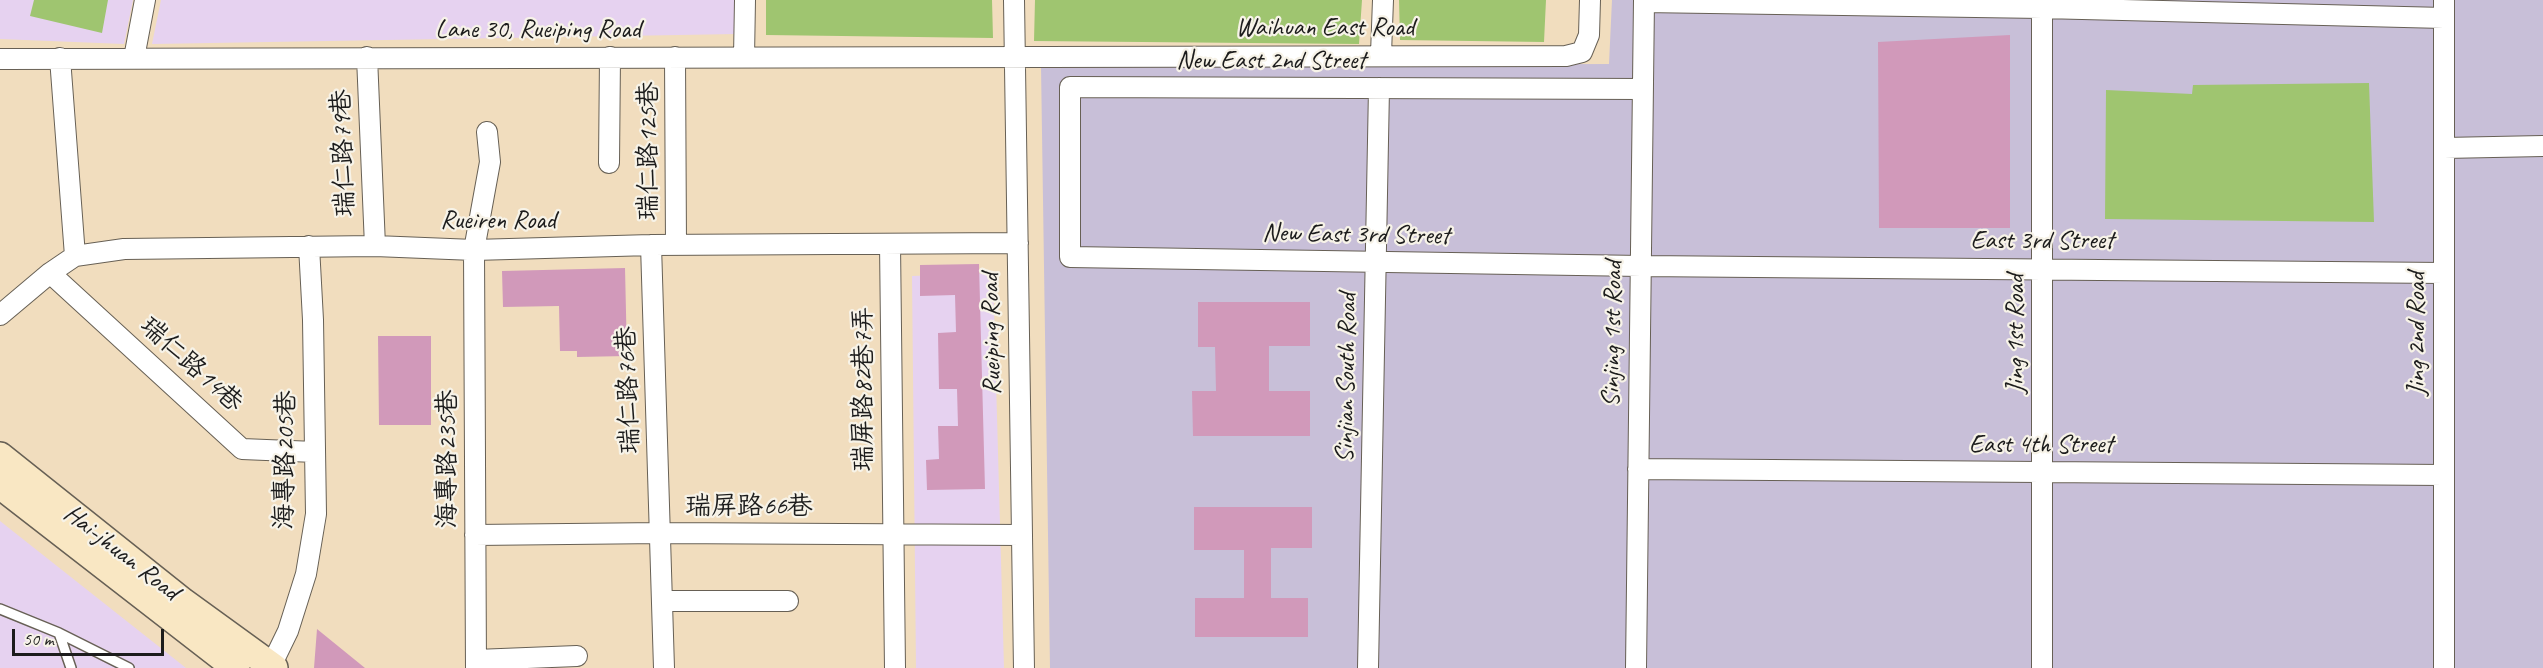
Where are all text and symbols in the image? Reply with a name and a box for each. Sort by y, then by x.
street label: Waihuan East Road [1236,12,1414,44]
street label: Lane 30, Rueiping Road [435,14,641,46]
street label: New East 2nd Street [1176,45,1366,77]
street label: 瑞仁路125巷 [633,81,665,221]
street label: 瑞仁路79巷 [326,89,362,217]
street label: Rueiren Road [440,205,556,237]
street label: New East 3rd Street [1262,218,1450,252]
street label: East 3rd Street [1970,225,2114,257]
street label: Sinjing 1st Road [1596,261,1630,407]
street label: Jing 2nd Road [2401,272,2433,396]
street label: Rueiping Road [975,273,1009,395]
street label: Jing 1st Road [2000,274,2032,394]
street label: Sinjian South Road [1330,293,1364,463]
street label: 瑞屏路82巷7弄 [848,306,880,472]
street label: 瑞仁路14巷 [133,311,249,419]
street label: 瑞仁路76巷 [611,326,647,454]
street label: 海專路235巷 [432,389,464,529]
street label: 海專路205巷 [269,390,303,530]
street label: East 4th Street [1969,429,2113,461]
street label: 瑞屏路66巷 [685,491,813,523]
street label: Hai-jhuan Road [57,498,185,608]
scale bar [15,617,166,655]
text: 50 m [23,628,54,650]

